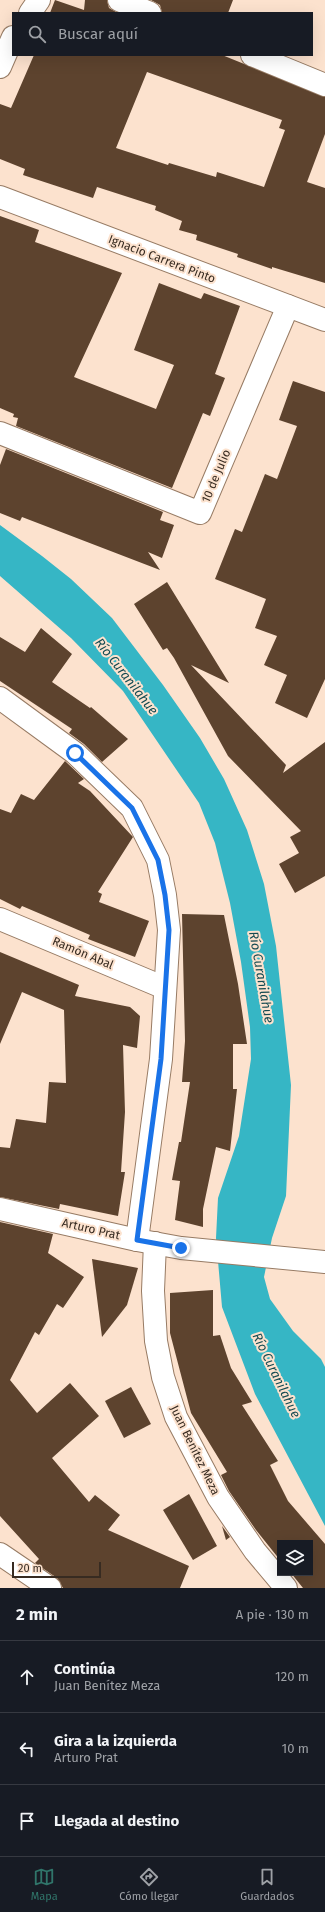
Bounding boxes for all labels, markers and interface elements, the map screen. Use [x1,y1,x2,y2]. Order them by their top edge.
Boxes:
search box [12,12,313,56]
icon: search [26,23,48,45]
text: Buscar aquí [58,25,138,43]
street label: Ignacio Carrera Pinto [106,232,218,286]
street label: 10 de Julio [199,447,233,505]
water label: Río Curanilahue [92,635,161,718]
route start [66,744,84,762]
water label: Río Curanilahue [246,930,277,1024]
street label: Ramón Abal [50,934,116,972]
street label: Arturo Prat [61,1216,122,1243]
route end [172,1239,190,1257]
water label: Río Curanilahue [249,1330,304,1420]
street label: Juan Benítez Meza [167,1403,223,1497]
map controls [277,1540,313,1576]
button: layers [277,1540,313,1576]
scale bar [12,1560,101,1579]
text: 20 m [18,1562,42,1575]
text: 2 min [16,1604,58,1625]
text: A pie · 130 m [236,1607,309,1622]
text: Continúa [54,1660,115,1678]
icon: ahead [16,1666,38,1688]
text: 120 m [275,1669,309,1684]
text: Juan Benítez Meza [54,1678,160,1693]
text: Gira a la izquierda [54,1732,177,1750]
icon: left [16,1738,38,1760]
text: 10 m [282,1741,309,1756]
text: Arturo Prat [54,1750,118,1765]
icon: arrive [16,1810,38,1832]
text: Llegada al destino [54,1812,179,1830]
tab: Mapa [31,1866,58,1903]
tab: Cómo llegar [119,1866,179,1903]
tab: Guardados [240,1866,294,1903]

